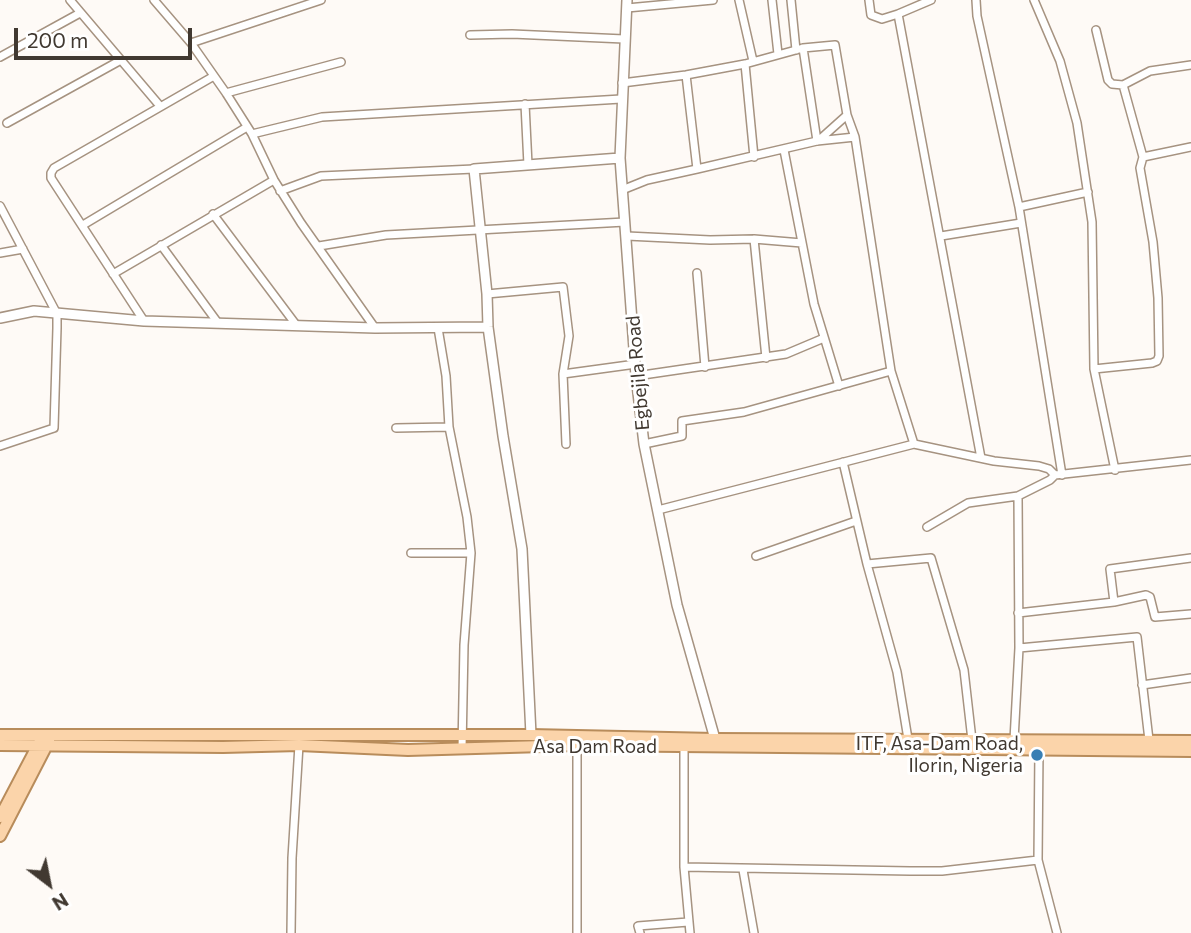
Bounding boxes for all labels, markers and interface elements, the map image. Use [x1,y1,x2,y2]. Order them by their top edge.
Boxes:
scale bar [18,14,196,58]
text: 200 m [27,27,88,52]
street label: Egbejila Road [622,315,654,431]
place label: ITF, Asa-Dam Road, Ilorin, Nigeria [856,733,1023,777]
street label: Asa Dam Road [533,736,657,758]
marker: ITF, Asa-Dam Road, Ilorin, Nigeria [1029,747,1045,763]
north arrow [14,849,84,919]
text: N [48,889,73,916]

